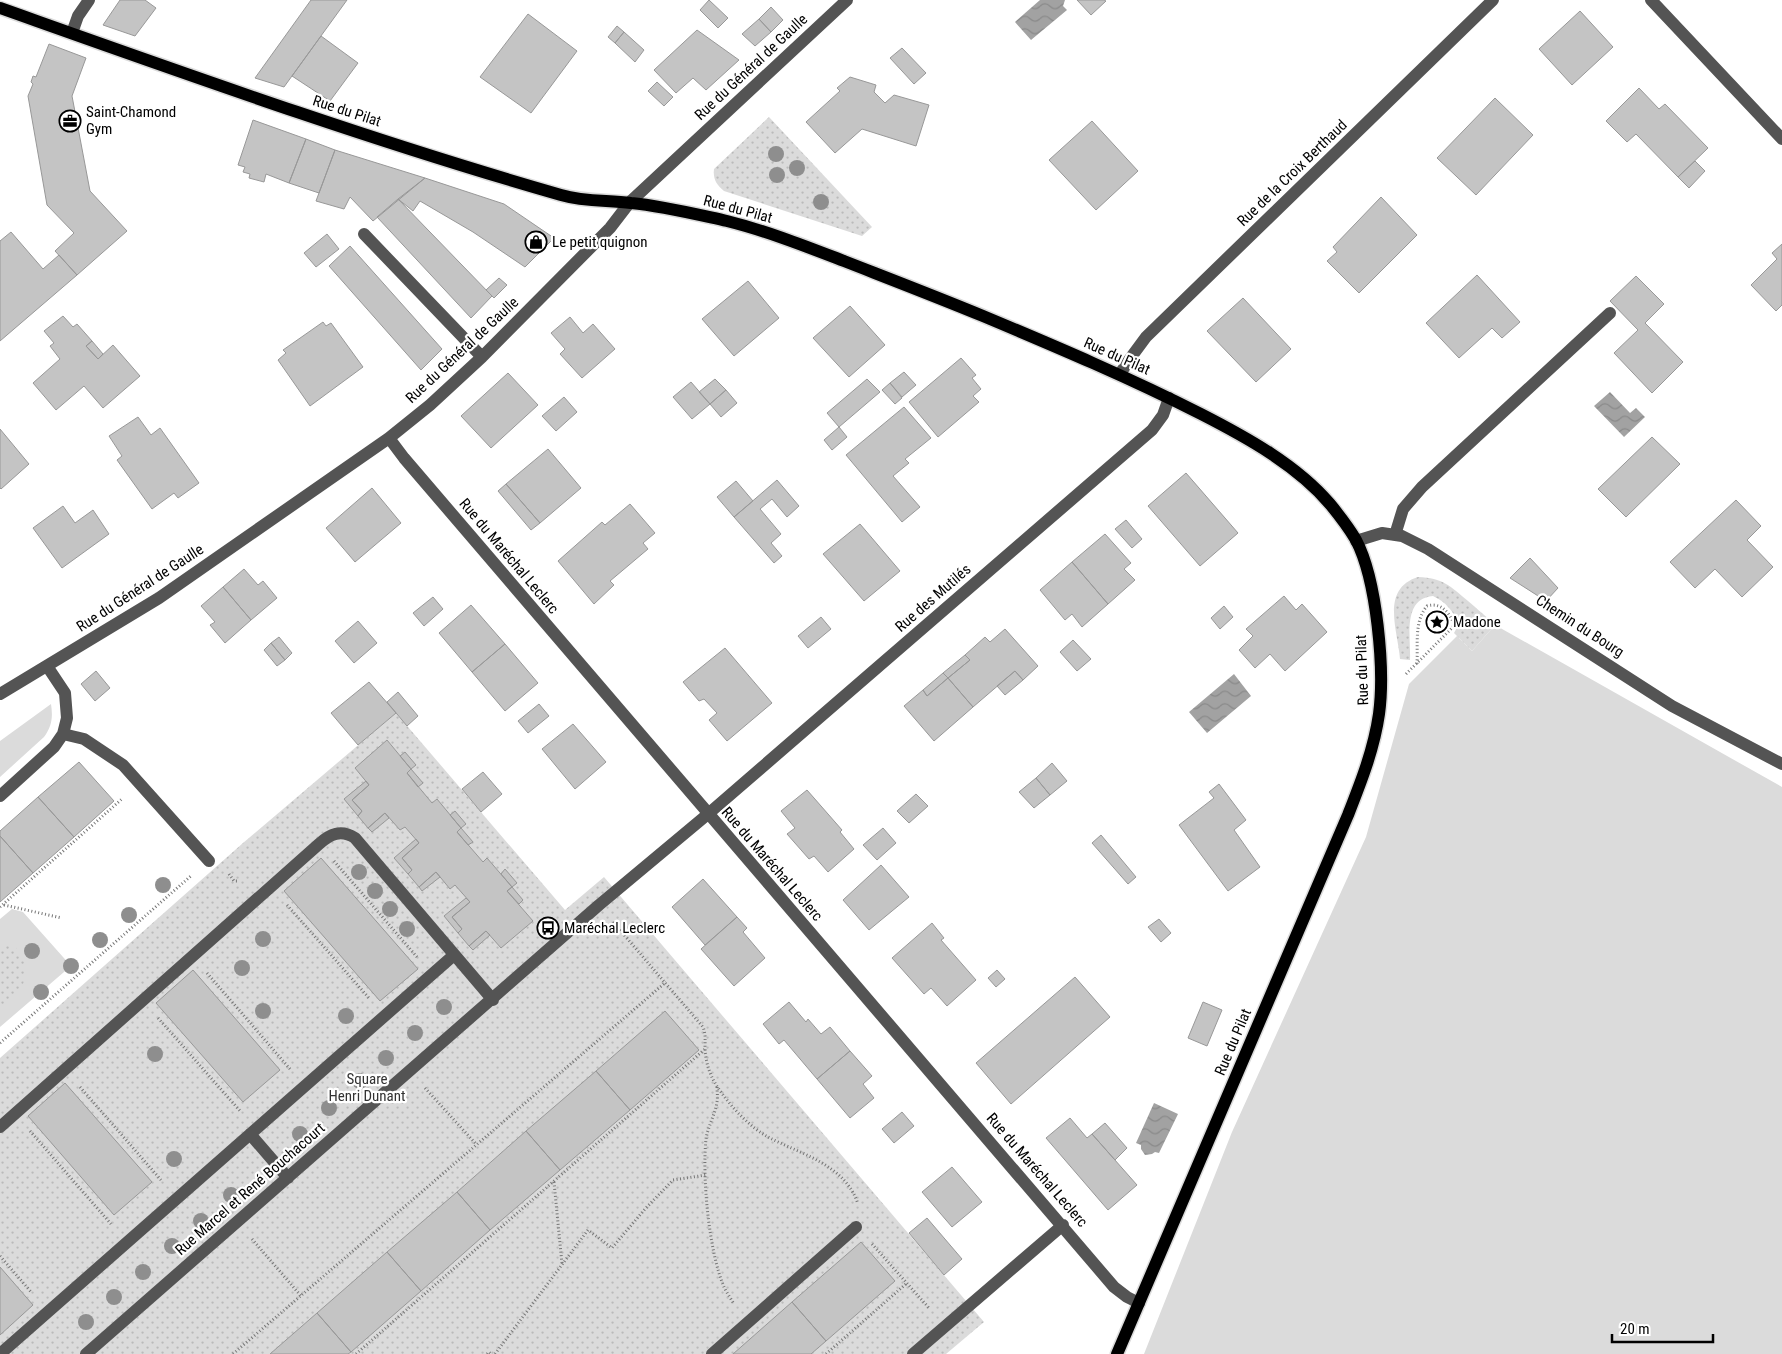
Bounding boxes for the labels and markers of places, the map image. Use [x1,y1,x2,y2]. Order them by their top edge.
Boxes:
place label: Saint-Chamond Gym [86,103,176,138]
office icon: Saint-Chamond Gym [58,109,82,133]
shop icon: Le petit quignon [524,230,548,254]
place label: Le petit quignon [552,233,647,251]
place icon: Madone [1425,610,1449,634]
place label: Madone [1453,613,1501,631]
bus stop icon: Maréchal Leclerc [536,916,560,940]
place label: Maréchal Leclerc [564,919,665,937]

